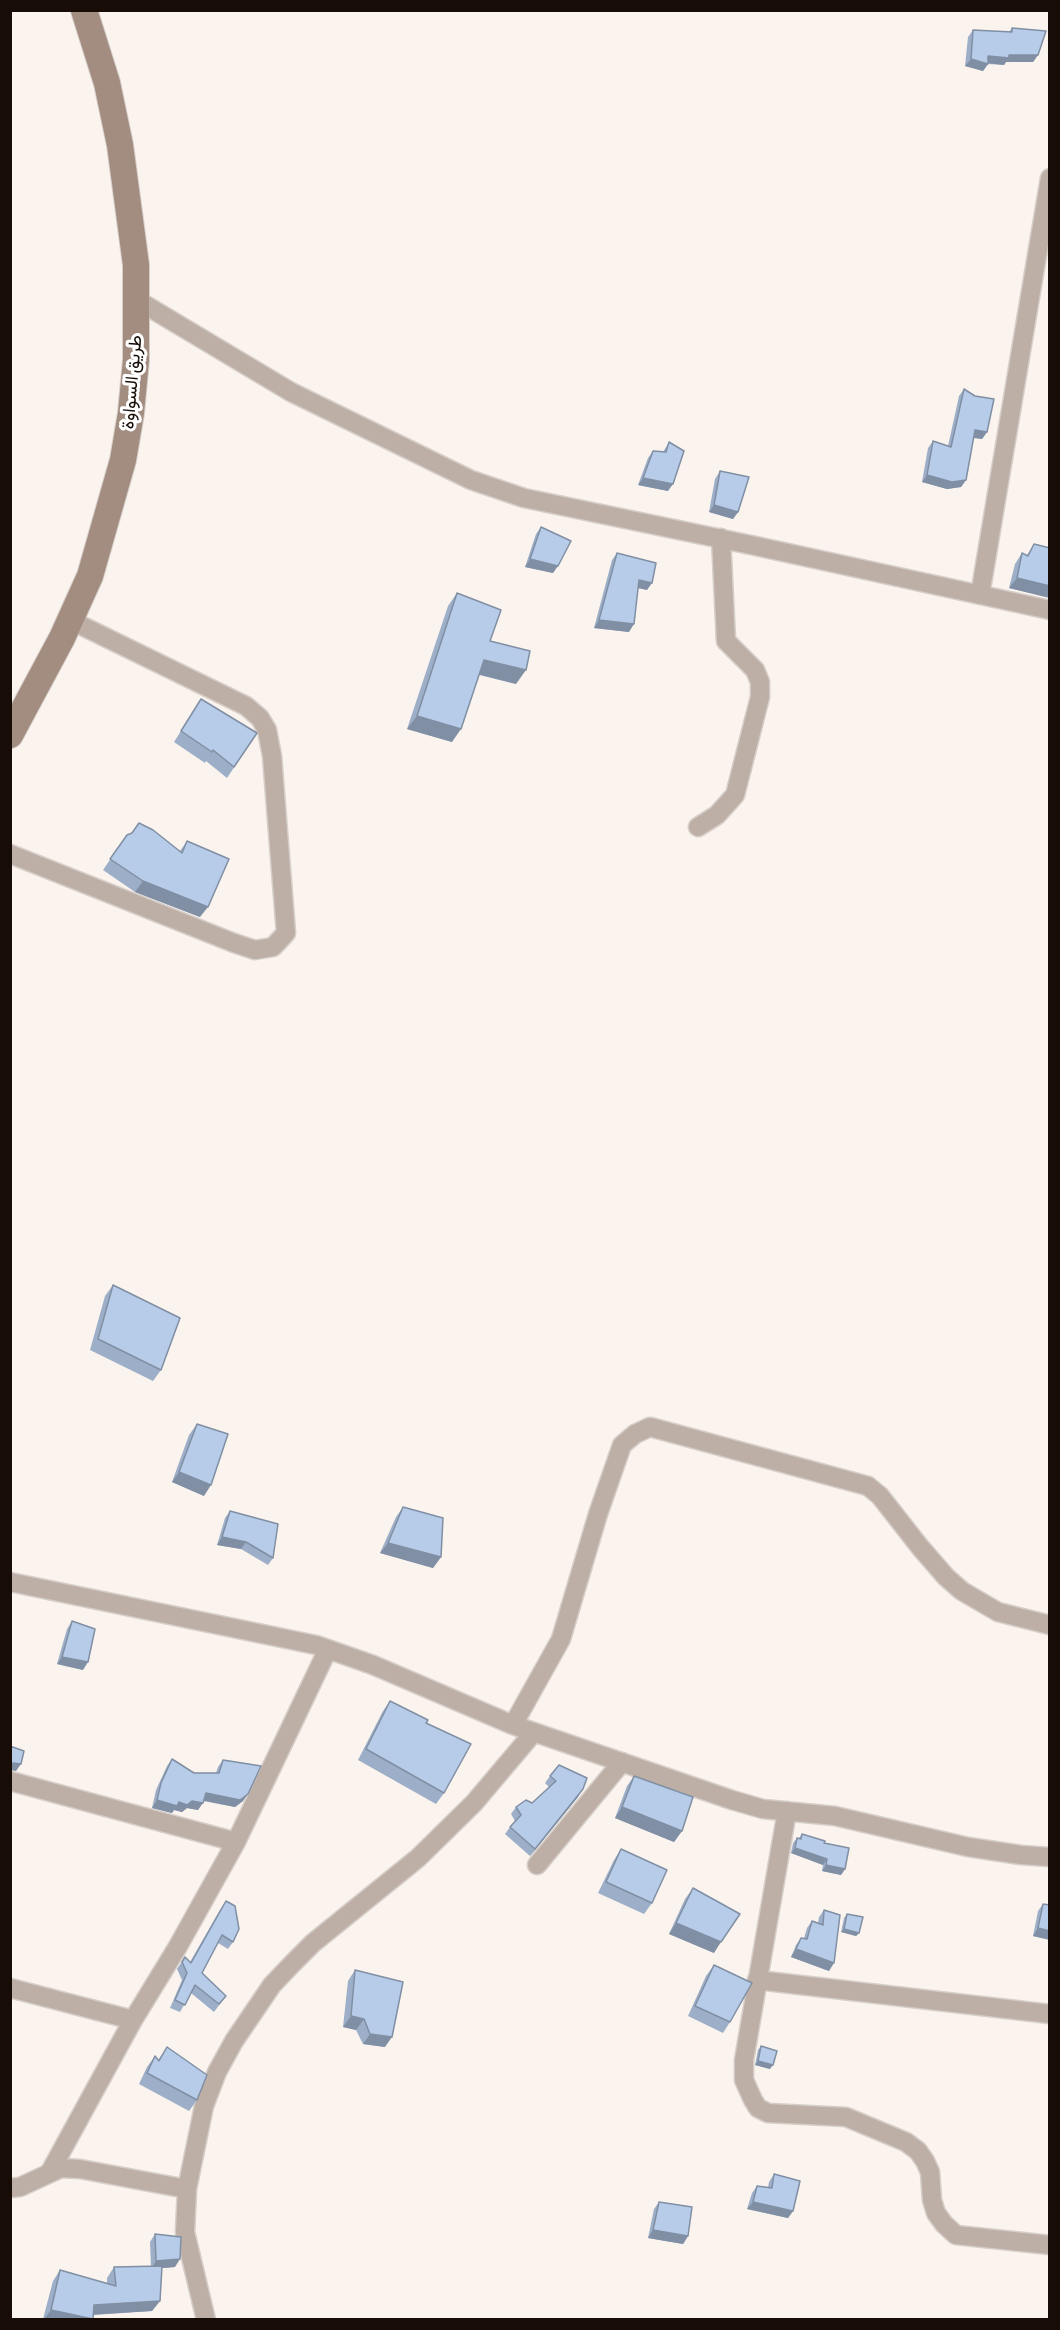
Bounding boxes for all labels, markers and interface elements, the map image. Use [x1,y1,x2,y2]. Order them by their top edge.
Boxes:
street label: طريق السواوة [117,334,147,430]

